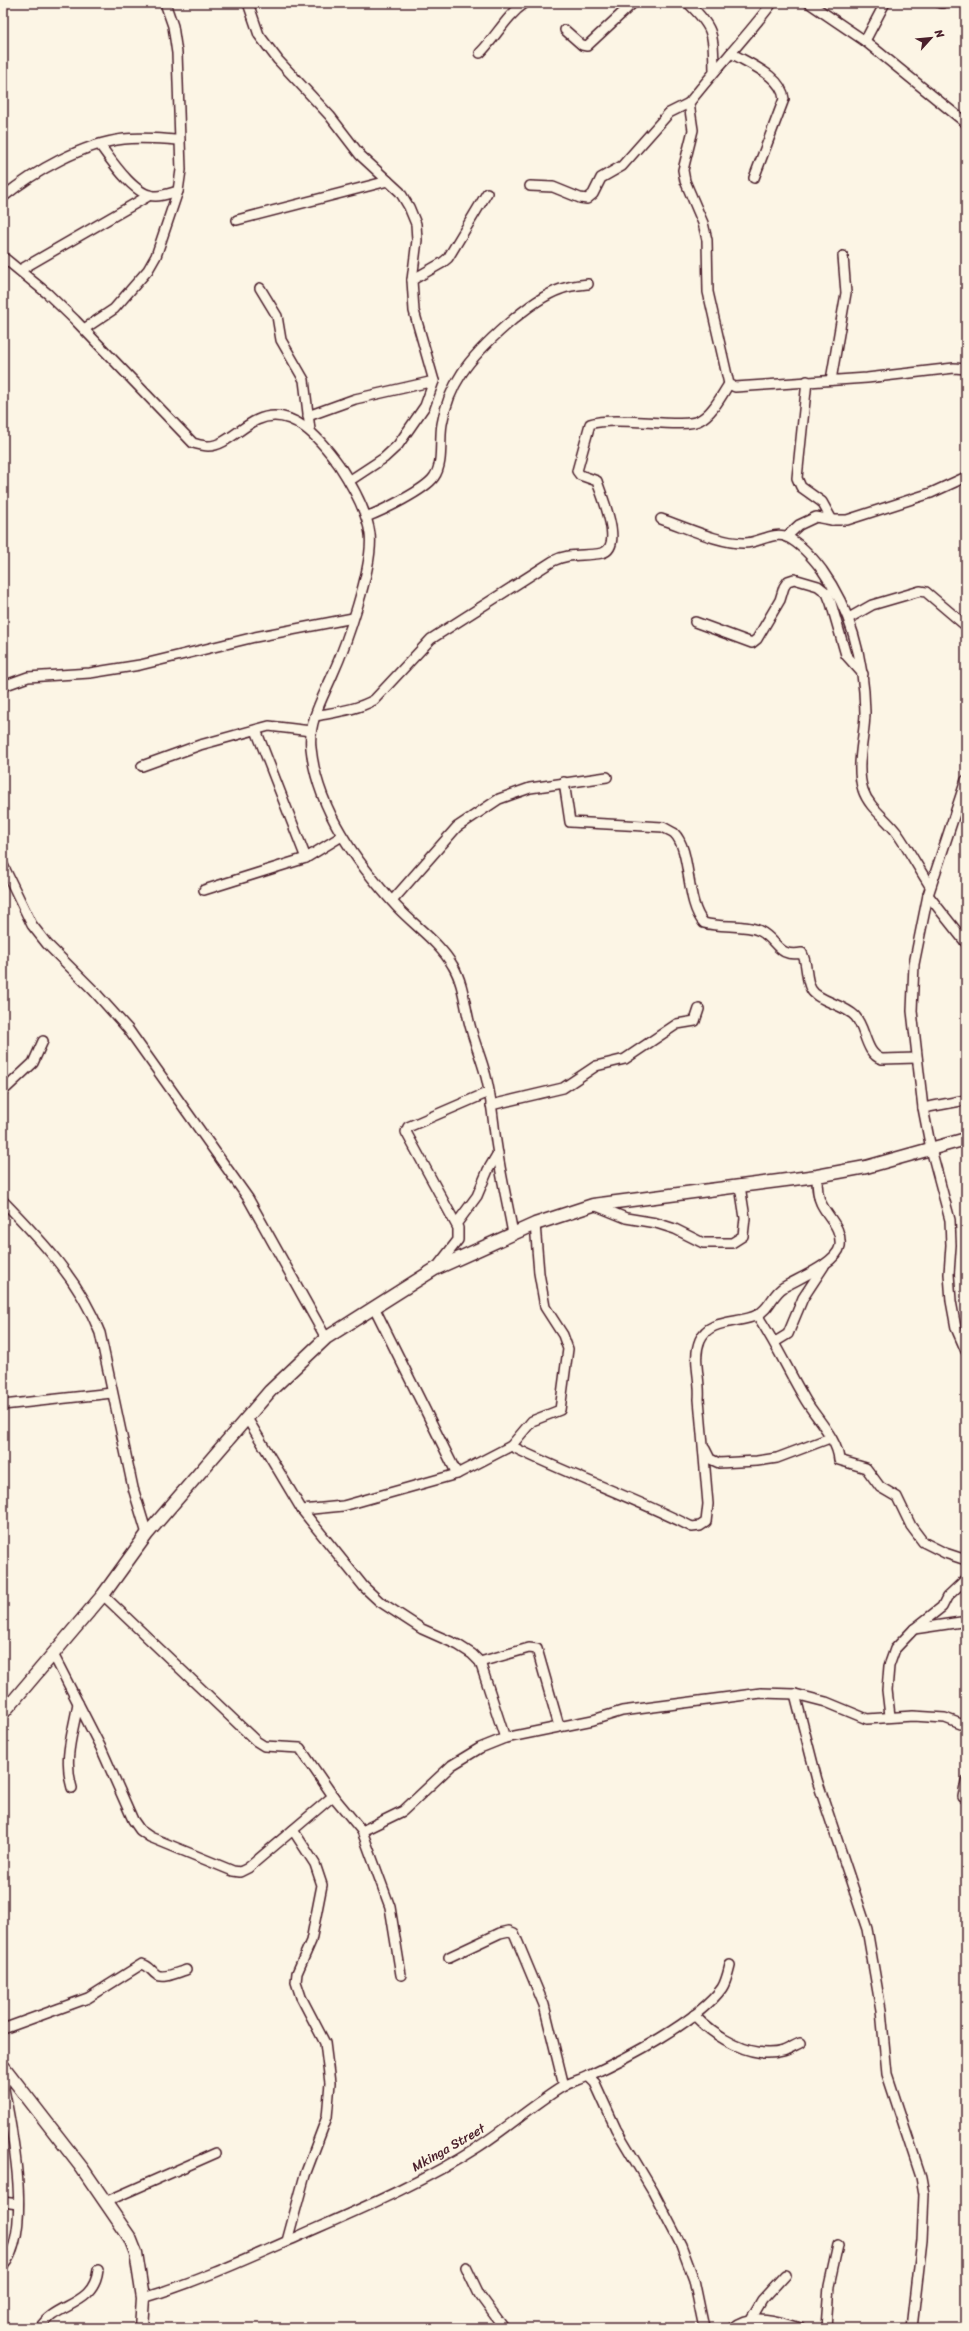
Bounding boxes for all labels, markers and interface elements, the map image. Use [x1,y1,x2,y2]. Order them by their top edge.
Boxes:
north arrow [911,18,951,58]
text: N [929,25,950,42]
street label: Mkinga Street [407,2117,490,2178]

